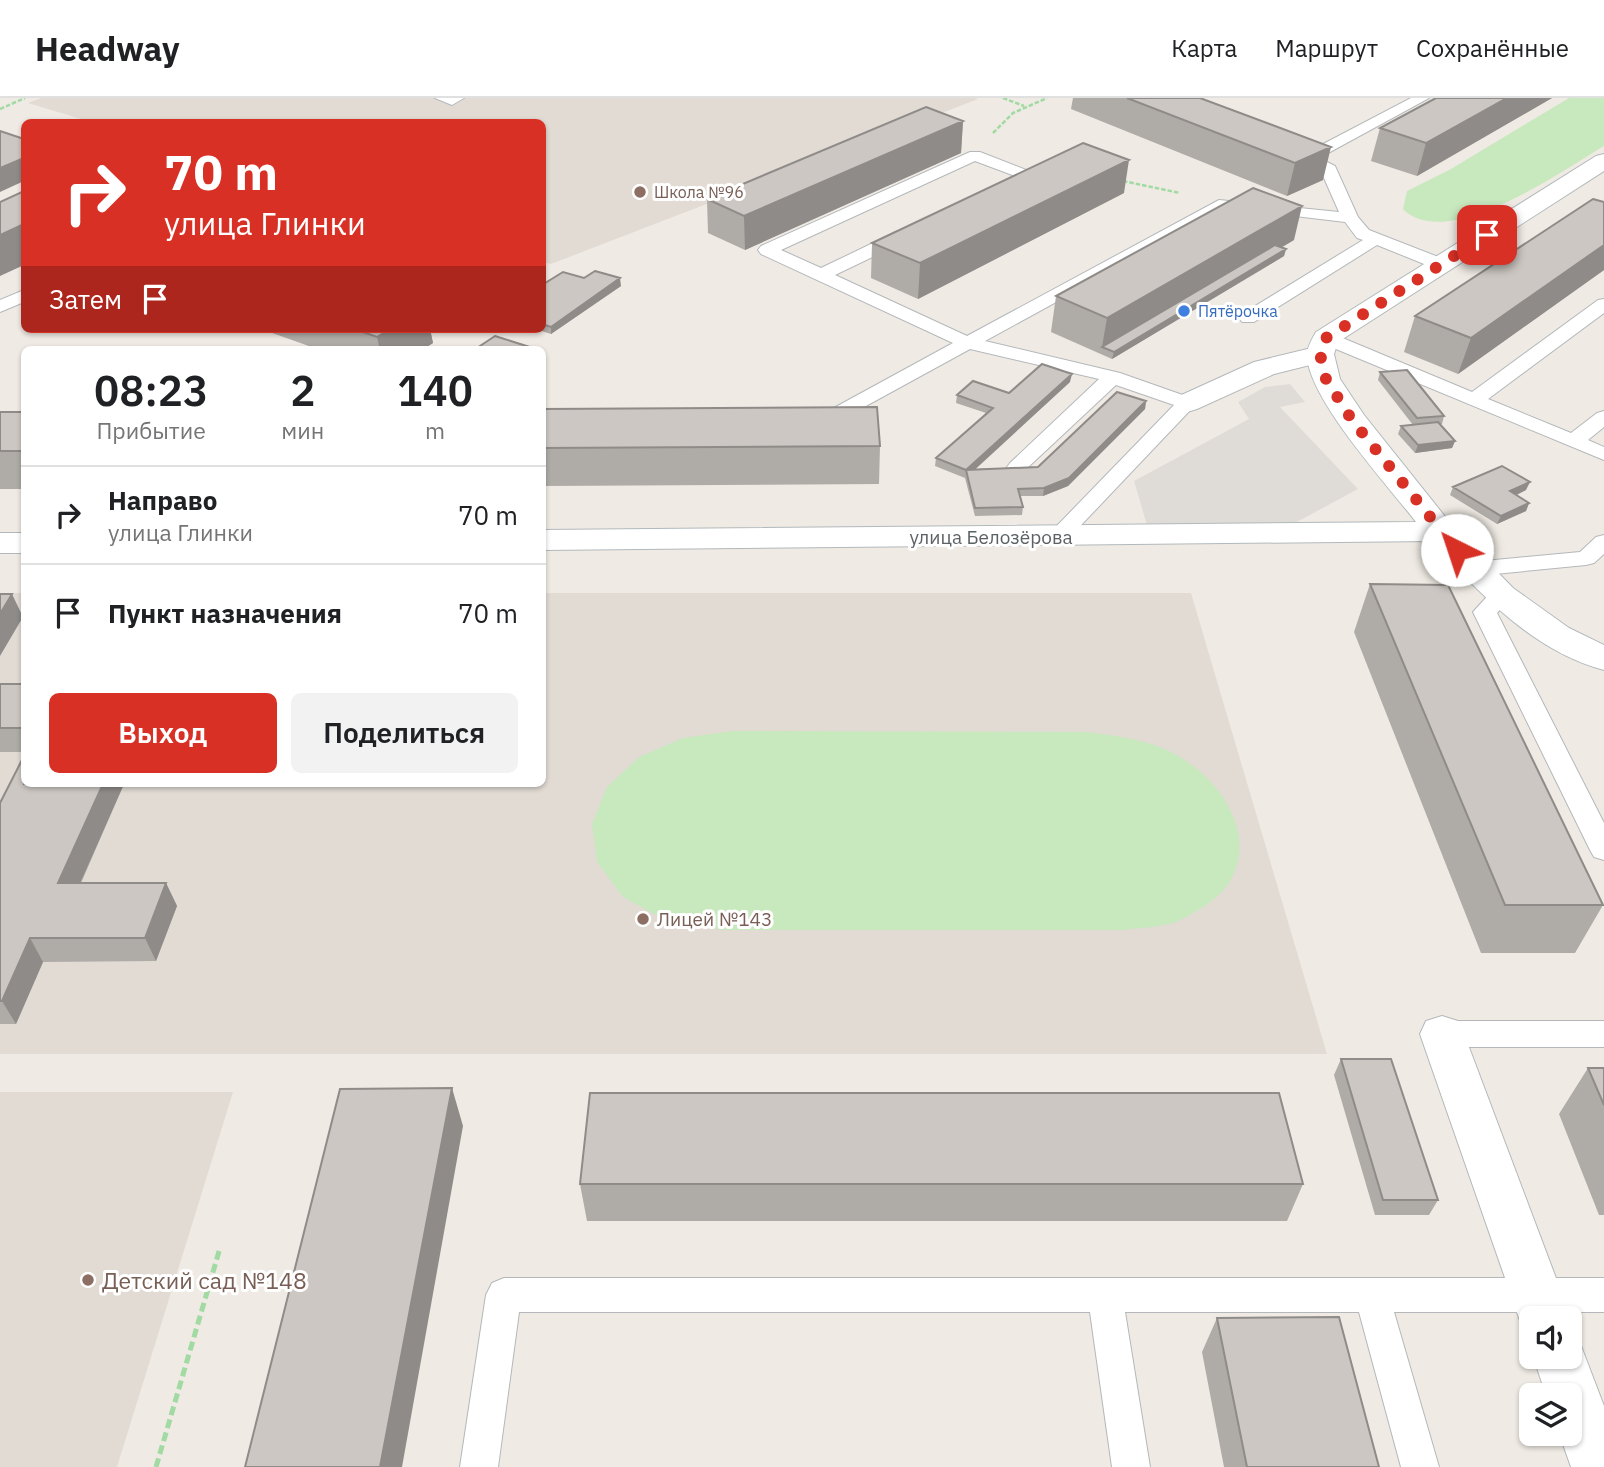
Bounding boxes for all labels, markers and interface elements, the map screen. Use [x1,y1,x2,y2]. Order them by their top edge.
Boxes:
text: Headway [35,27,180,70]
text: Карта [1171,32,1237,64]
text: Маршрут [1275,32,1378,64]
text: Сохранённые [1416,32,1569,64]
text: 70 m [164,140,278,203]
icon: right [49,147,140,238]
place label: Школа №96 [654,182,744,202]
marker: Школа №96 [632,184,648,200]
text: улица Глинки [164,202,366,244]
pin [1457,205,1517,265]
icon: arrive [1468,216,1506,254]
icon: arrive [136,280,174,318]
text: Затем [49,282,122,316]
place label: Пятёрочка [1198,301,1278,321]
marker: Пятёрочка [1176,303,1192,319]
text: 08:23 [94,363,208,418]
text: 2 [290,363,315,418]
text: 140 [397,363,473,418]
text: Прибытие [96,415,206,445]
text: мин [281,415,324,445]
text: m [425,415,445,445]
text: Направо [108,483,217,517]
icon: right [49,496,87,534]
text: 70 m [458,498,518,532]
position arrow [1420,513,1494,587]
text: улица Глинки [108,517,253,547]
street label: улица Белозёрова [909,525,1073,549]
icon: arrive [49,594,87,632]
text: Пункт назначения [108,596,342,630]
text: 70 m [458,596,518,630]
button: Выход [49,693,277,773]
button: Поделиться [291,693,518,773]
place label: Лицей №143 [657,907,772,931]
marker: Лицей №143 [635,911,651,927]
place label: Детский сад №148 [102,1265,307,1295]
marker: Детский сад №148 [80,1272,96,1288]
map controls [1519,1306,1582,1446]
button: sound [1519,1306,1582,1369]
button: layers [1519,1383,1582,1446]

